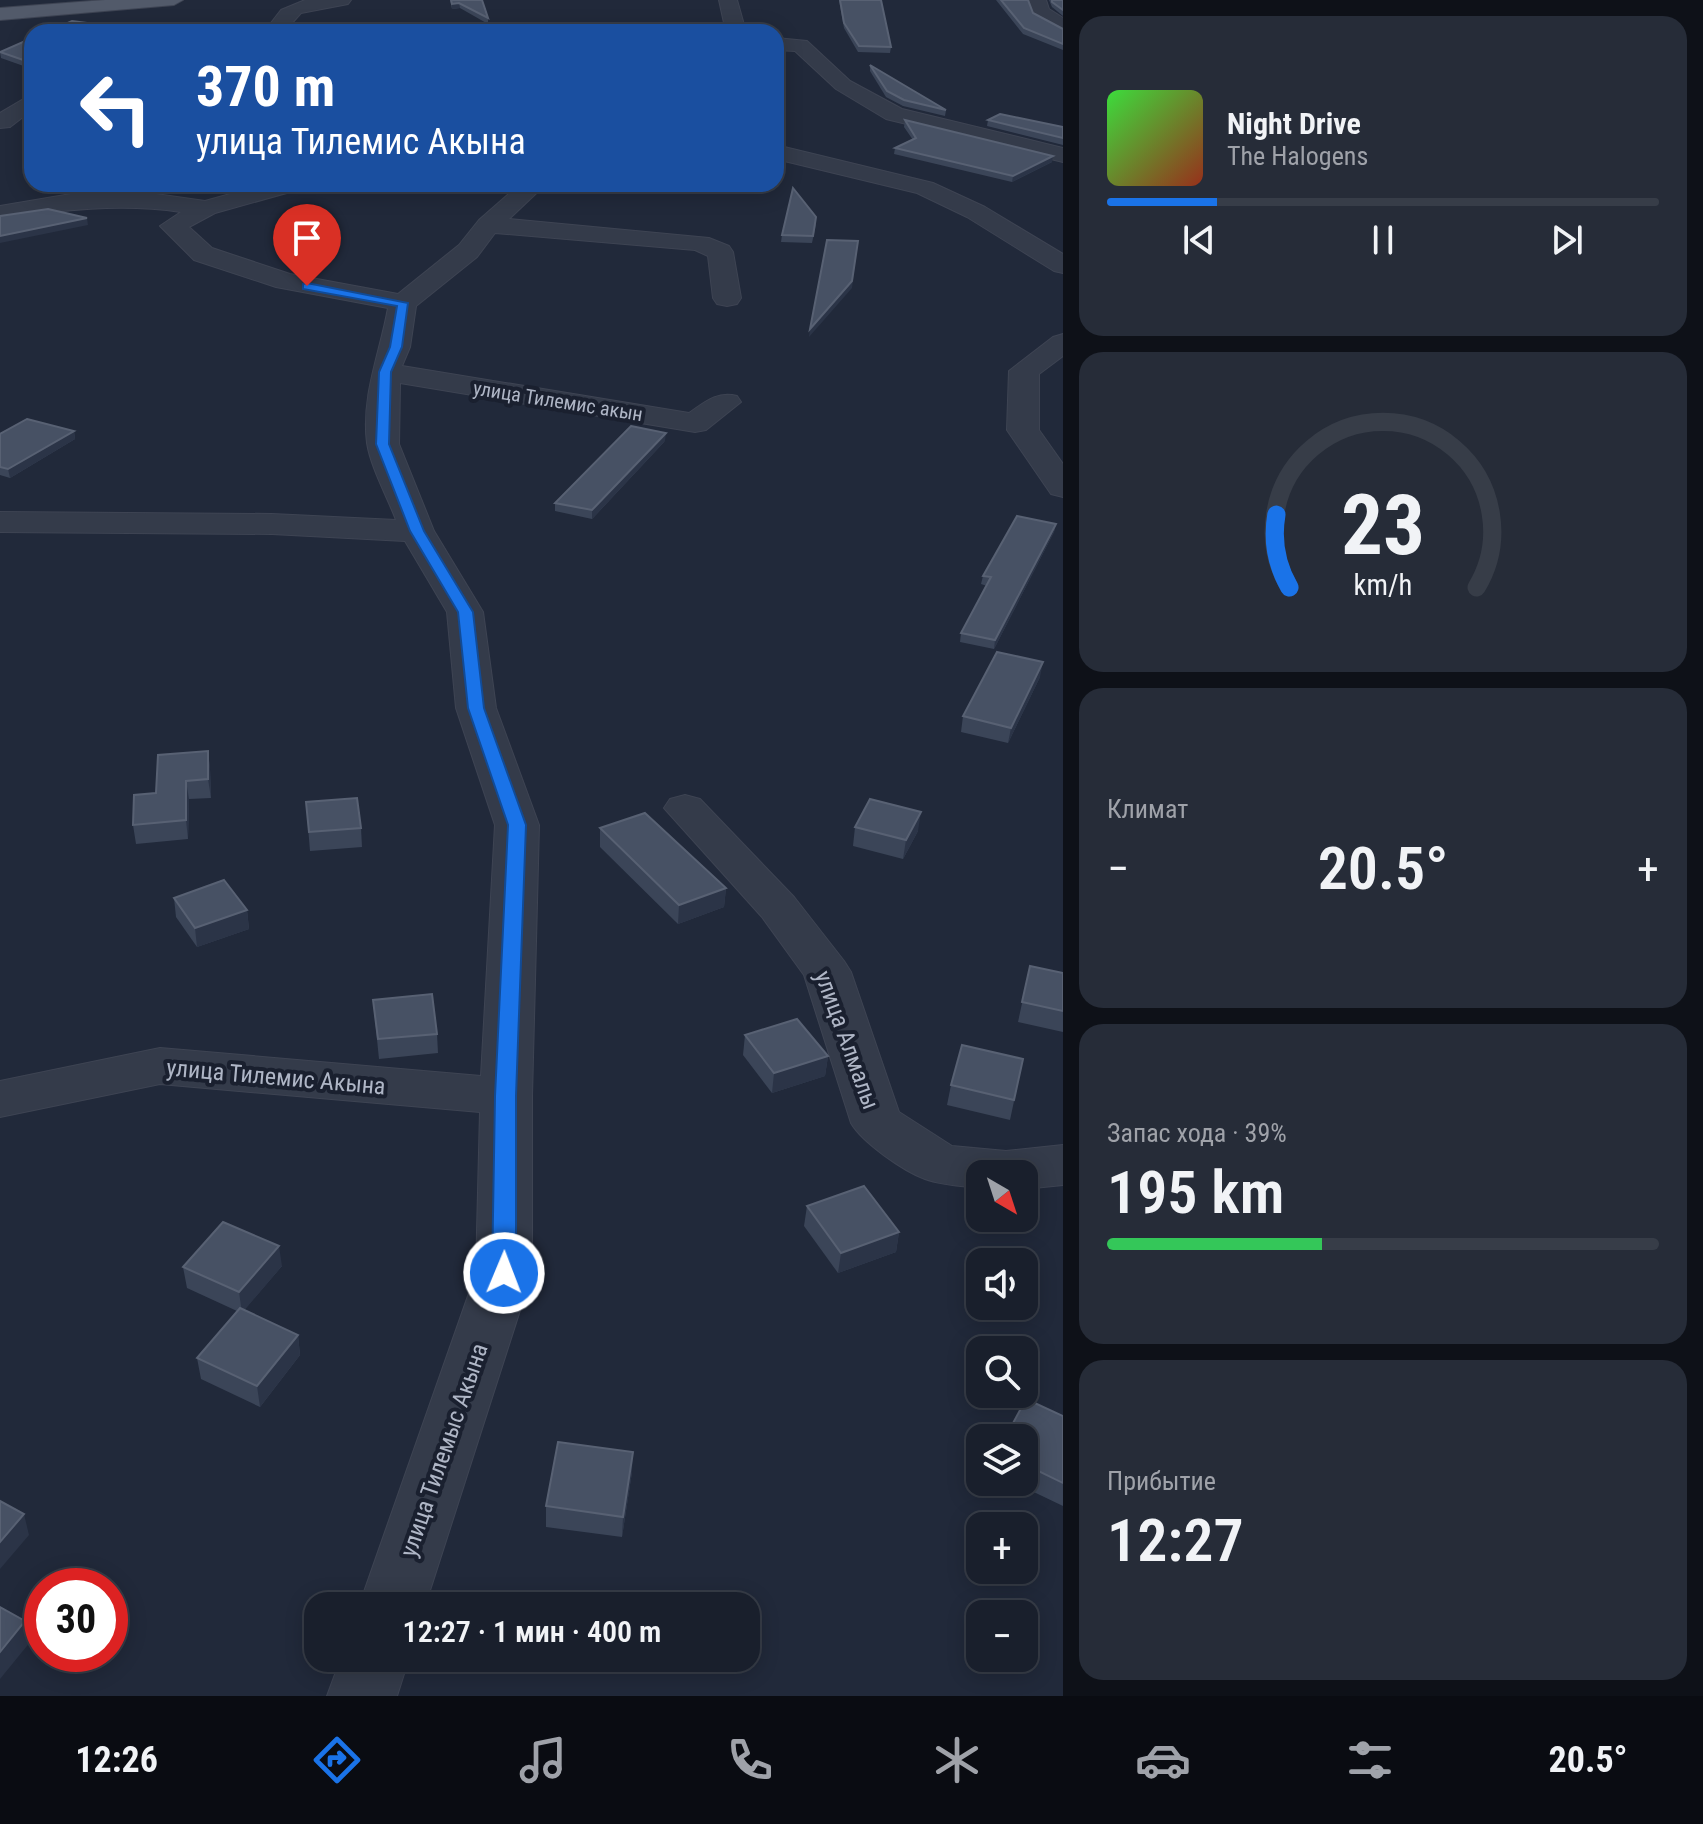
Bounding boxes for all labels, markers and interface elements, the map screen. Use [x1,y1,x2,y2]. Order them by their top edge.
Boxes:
text: 370 m [196,54,335,120]
icon: left [64,56,168,160]
text: Night Drive [1227,106,1361,141]
text: улица Тилемис Акына [196,121,526,163]
text: The Halogens [1227,141,1368,171]
pin [273,204,341,286]
icon: arrive [285,216,329,260]
icon: previous [1177,218,1221,262]
icon: pause [1361,218,1405,262]
icon: next [1545,218,1589,262]
street label: улица Тилемис акын [471,376,645,426]
text: 23 [1341,477,1425,574]
text: km/h [1354,568,1412,602]
text: Климат [1107,794,1188,824]
text: 20.5° [1318,833,1448,904]
text: − [1107,843,1129,895]
text: + [1637,843,1659,895]
street label: улица Алмалы [809,967,885,1113]
street label: улица Тилемис Акына [165,1053,387,1101]
text: Запас хода · 39% [1107,1118,1287,1148]
text: 195 km [1107,1157,1284,1228]
north arrow [966,1160,1038,1232]
map controls [966,1160,1038,1672]
position arrow [462,1231,546,1315]
button: sound [966,1248,1038,1320]
button: search [966,1336,1038,1408]
street label: улица Тилемыс Акына [394,1340,494,1560]
button: layers [966,1424,1038,1496]
text: Прибытие [1107,1466,1216,1496]
text: 12:27 [1107,1505,1244,1576]
button: + [966,1512,1038,1584]
speed limit sign: 30 [24,1568,128,1672]
button: − [966,1600,1038,1672]
text: 12:27 · 1 мин · 400 m [403,1614,661,1649]
icon: directions [309,1732,365,1788]
icon: music [515,1732,571,1788]
icon: phone [722,1732,778,1788]
icon: climate [929,1732,985,1788]
icon: car [1135,1732,1191,1788]
icon: filters [1342,1732,1398,1788]
text: 12:26 [75,1739,158,1781]
text: 20.5° [1549,1739,1628,1781]

